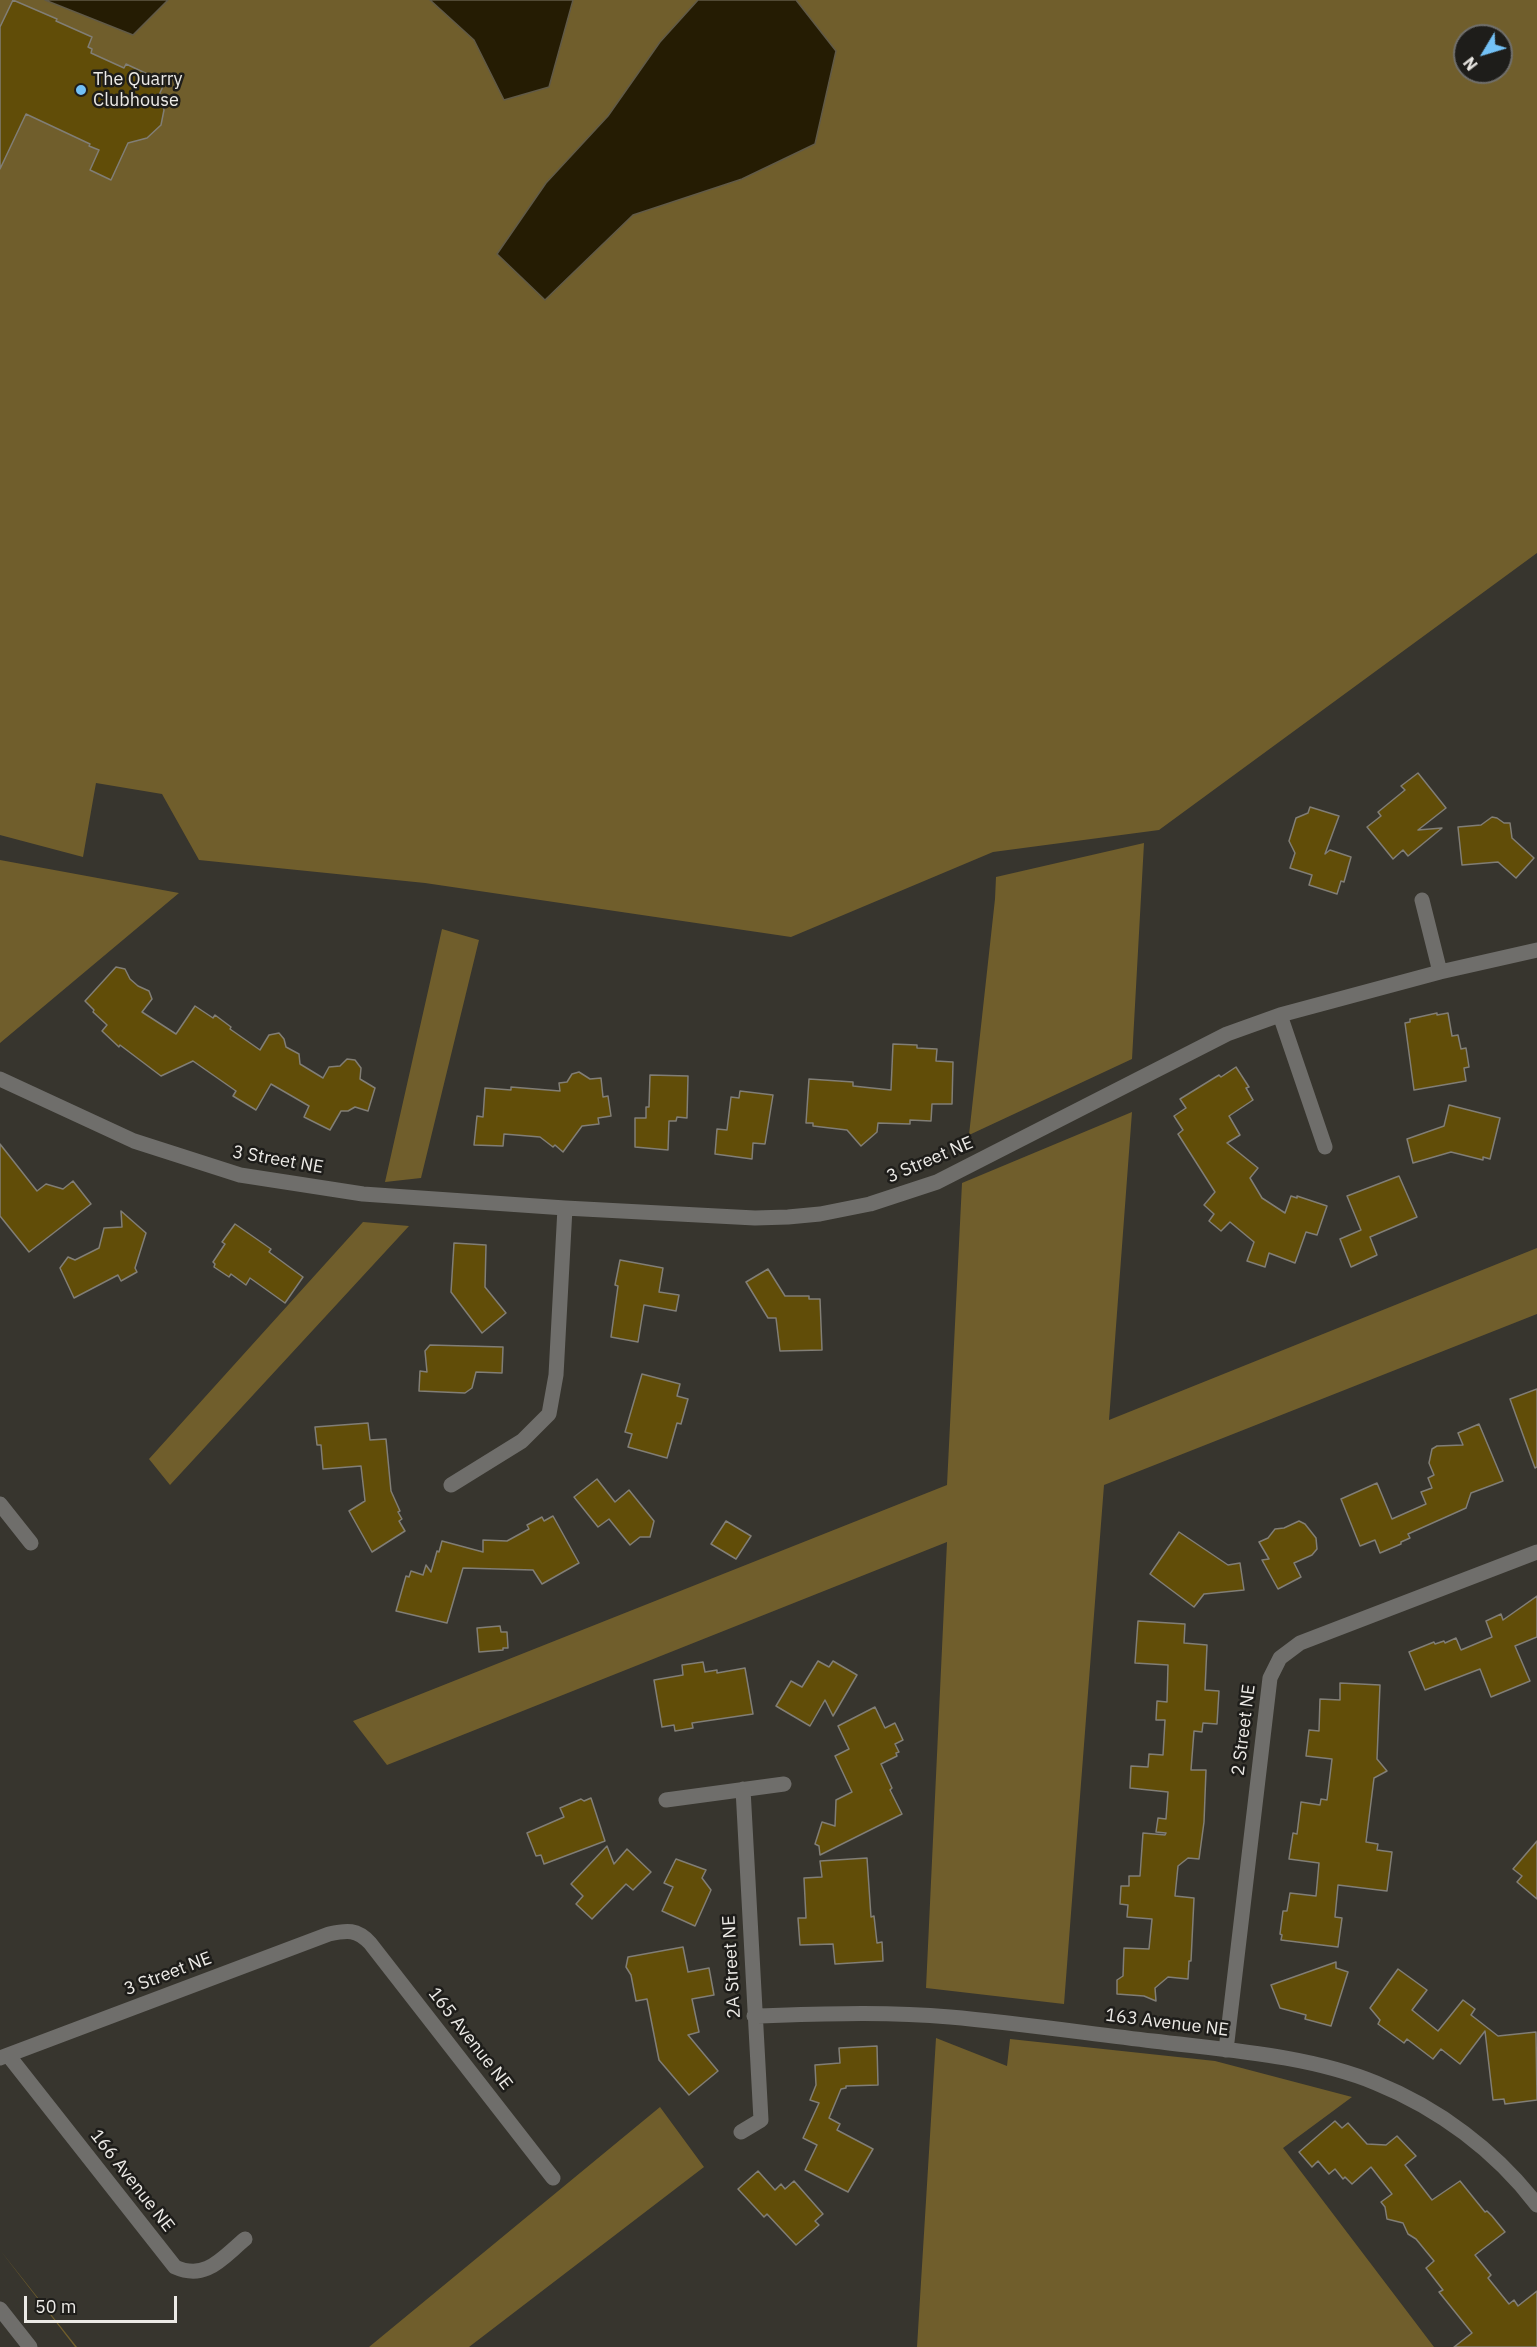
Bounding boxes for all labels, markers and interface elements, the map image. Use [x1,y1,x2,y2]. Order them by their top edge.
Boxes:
north arrow [1453,24,1513,84]
text: N [1459,53,1482,75]
place label: The Quarry Clubhouse [93,69,183,112]
marker: The Quarry Clubhouse [74,83,88,97]
street label: 3 Street NE [883,1132,977,1188]
street label: 3 Street NE [231,1141,325,1179]
street label: 2 Street NE [1228,1683,1260,1777]
street label: 2A Street NE [719,1915,745,2019]
street label: 3 Street NE [121,1947,215,2001]
street label: 165 Avenue NE [423,1983,517,2095]
street label: 163 Avenue NE [1104,2005,1230,2041]
street label: 166 Avenue NE [85,2125,179,2237]
scale bar [27,2284,180,2322]
text: 50 m [35,2295,77,2318]

